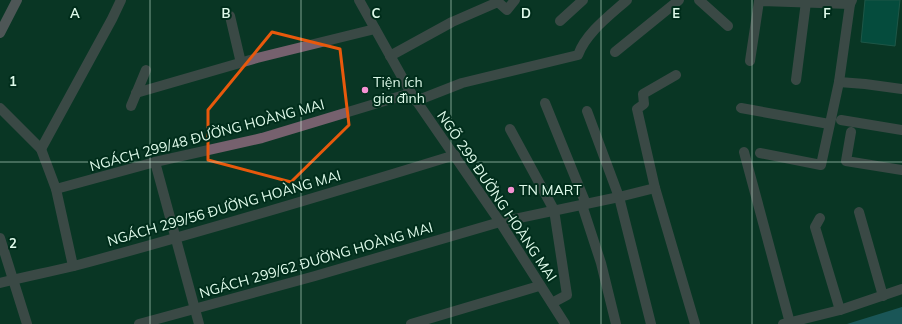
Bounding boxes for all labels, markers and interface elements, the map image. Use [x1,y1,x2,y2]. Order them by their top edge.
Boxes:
text: A [70,5,80,21]
text: B [222,5,231,21]
text: C [372,5,381,21]
text: D [521,5,531,21]
text: E [672,5,680,21]
text: F [823,5,831,21]
text: 1 [9,73,17,89]
place label: Tiện ích gia đình [373,73,425,107]
marker: Tiện ích gia đình [360,85,370,95]
street label: NGÁCH 299/48 ĐƯỜNG HOÀNG MAI [88,95,326,175]
street label: NGÕ 299 ĐƯỜNG HOÀNG MAI [433,107,561,285]
street label: NGÁCH 299/56 ĐƯỜNG HOÀNG MAI [105,166,343,250]
place label: TN MART [519,181,582,199]
marker: TN MART [506,185,516,195]
street label: NGÁCH 299/62 ĐƯỜNG HOÀNG MAI [197,218,435,302]
text: 2 [9,235,17,251]

